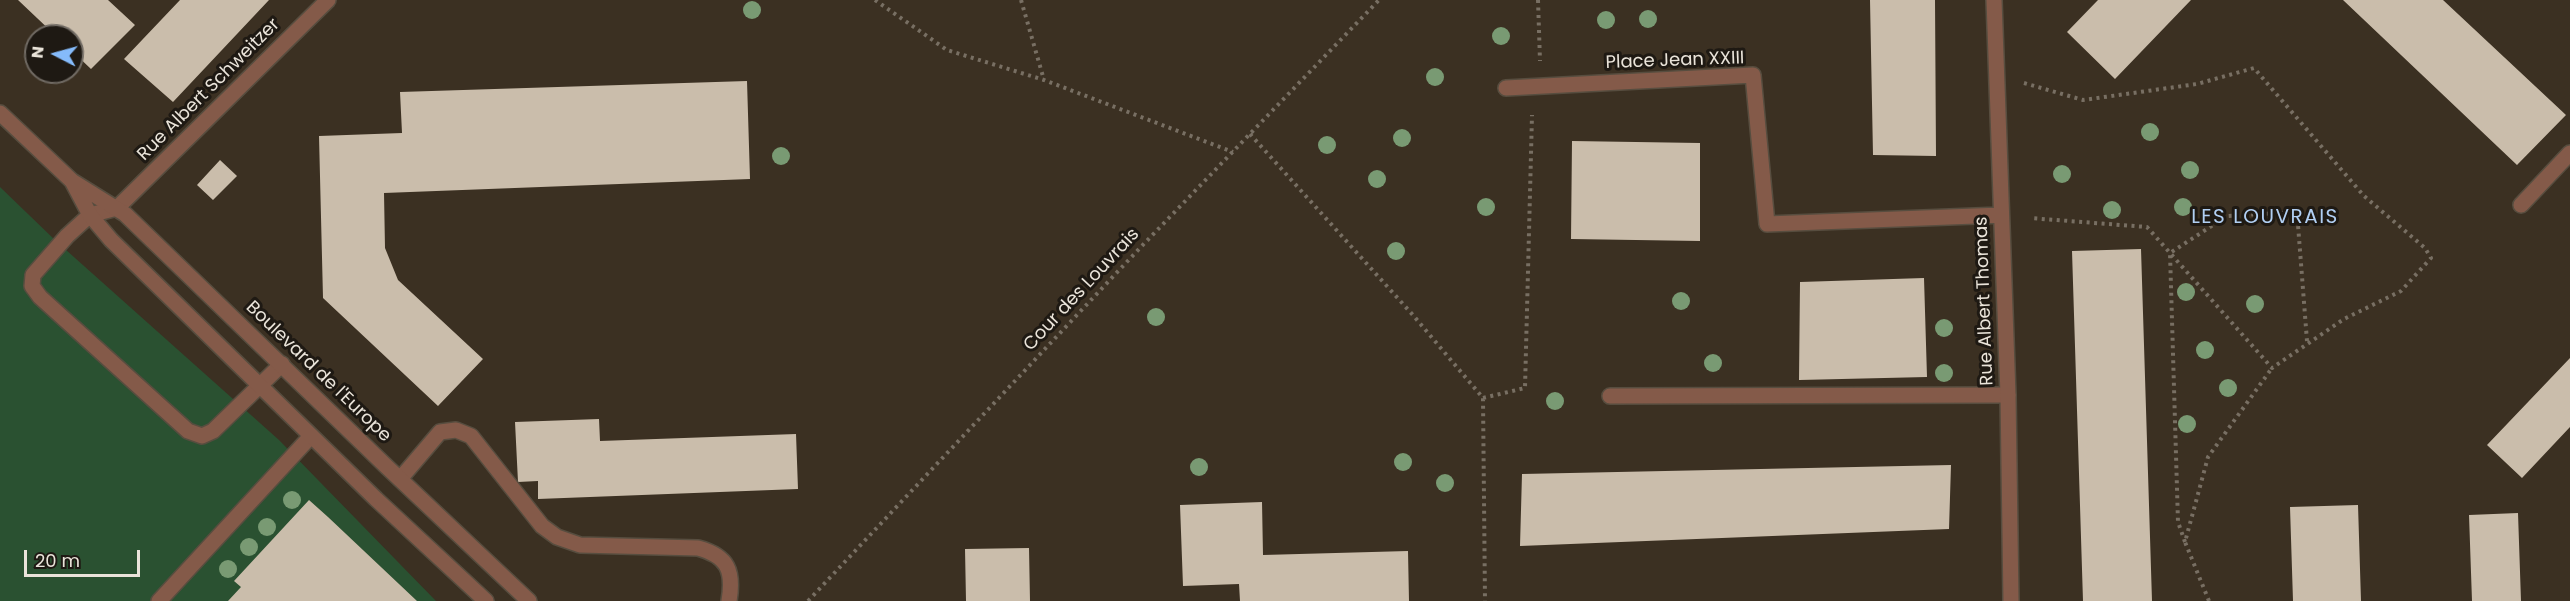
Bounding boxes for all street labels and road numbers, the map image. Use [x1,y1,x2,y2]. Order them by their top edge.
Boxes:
street label: Rue Albert Schweitzer [133,14,285,166]
street label: Place Jean XXIII [1605,48,1745,74]
street label: Rue Albert Thomas [1971,216,1999,386]
street label: Cour des Louvrais [1020,224,1144,356]
street label: Boulevard de l'Europe [241,297,395,447]

